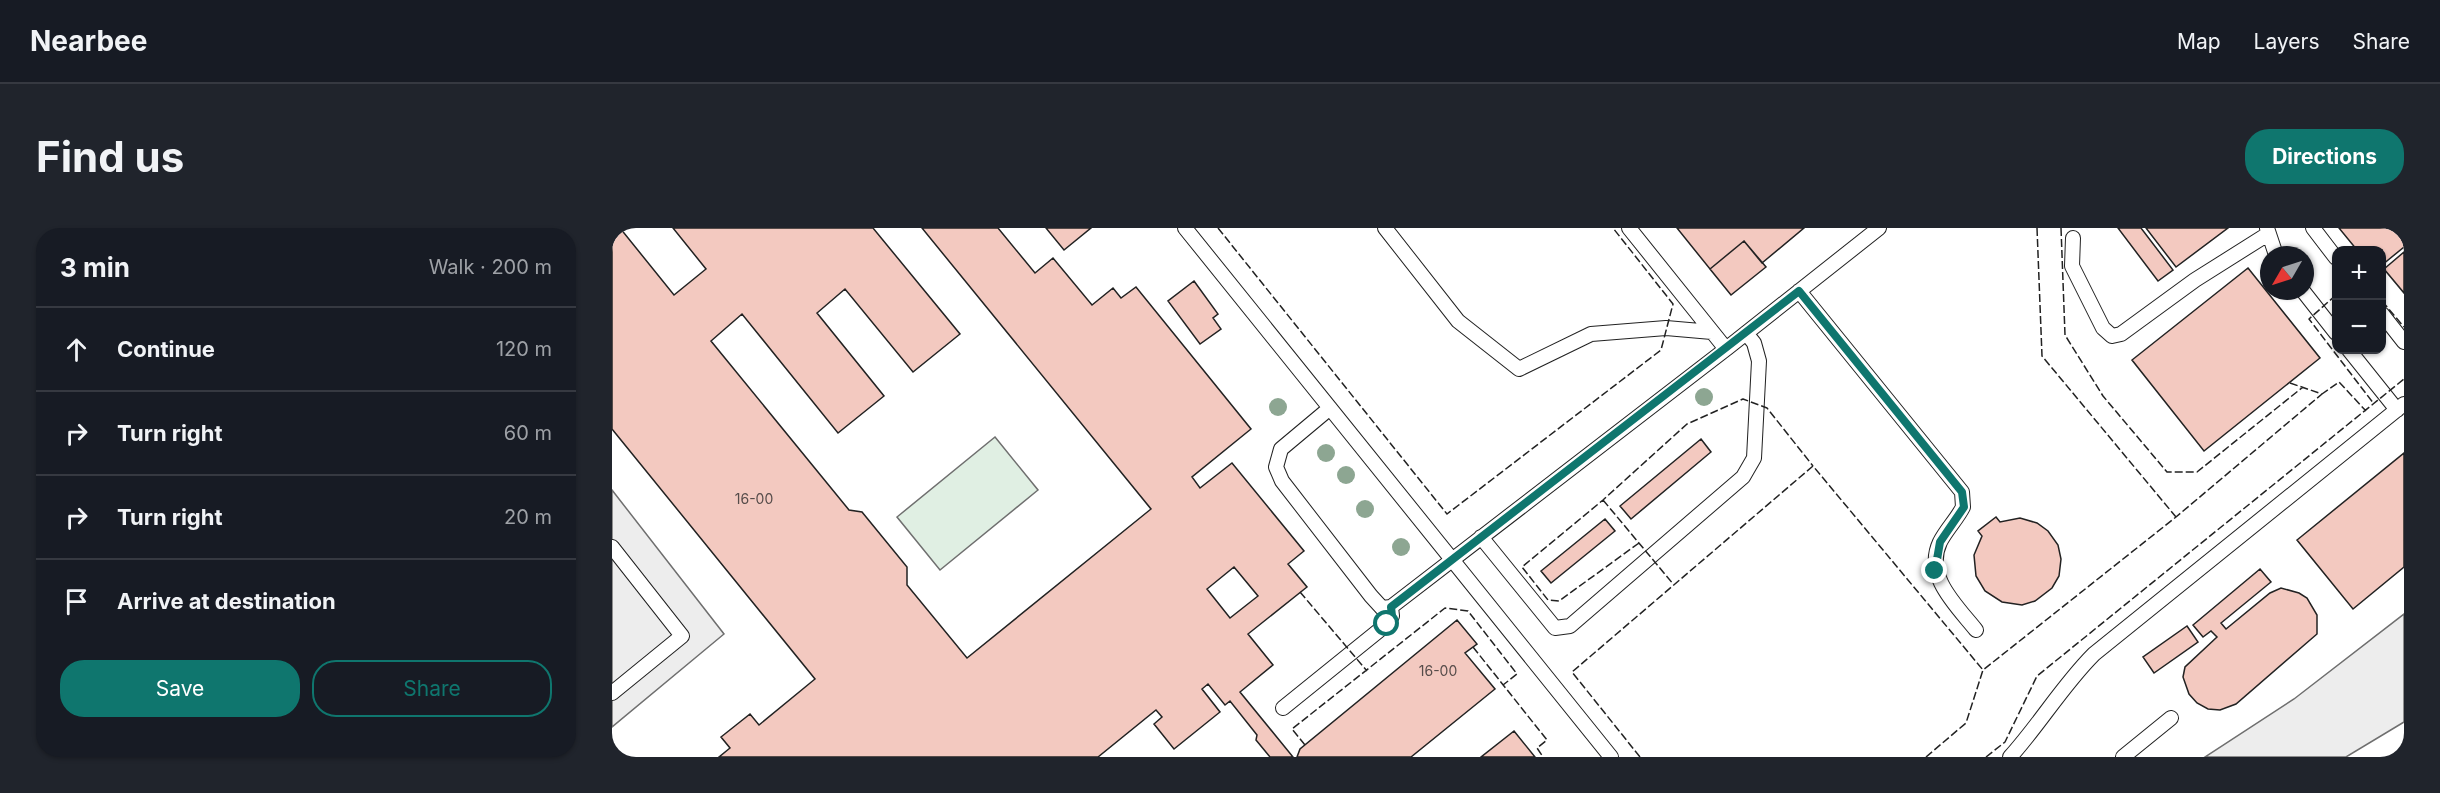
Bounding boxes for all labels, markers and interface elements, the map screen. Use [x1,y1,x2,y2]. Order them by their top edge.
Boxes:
text: Nearbee [30,24,147,58]
text: Map [2177,29,2221,54]
text: Layers [2254,29,2320,54]
text: Share [2353,29,2410,54]
button: Directions [2245,129,2404,184]
text: Find us [36,131,184,182]
north arrow [2260,246,2314,300]
map controls [2332,246,2386,354]
button: + [2332,246,2386,300]
text: 3 min [60,252,130,283]
text: Walk · 200 m [429,255,552,279]
button: − [2332,300,2386,354]
icon: ahead [60,333,93,366]
text: Continue [117,336,215,362]
text: 120 m [496,337,552,361]
icon: right [60,417,93,450]
text: Turn right [117,420,223,446]
text: 60 m [504,421,552,445]
house number: 16-00 [735,490,773,507]
icon: right [60,501,93,534]
text: Turn right [117,504,223,530]
text: 20 m [504,505,552,529]
route end [1921,557,1947,583]
icon: arrive [60,585,93,618]
text: Arrive at destination [117,588,336,614]
route start [1373,610,1399,636]
button: Save [60,660,300,717]
button: Share [312,660,552,717]
house number: 16-00 [1419,662,1457,679]

